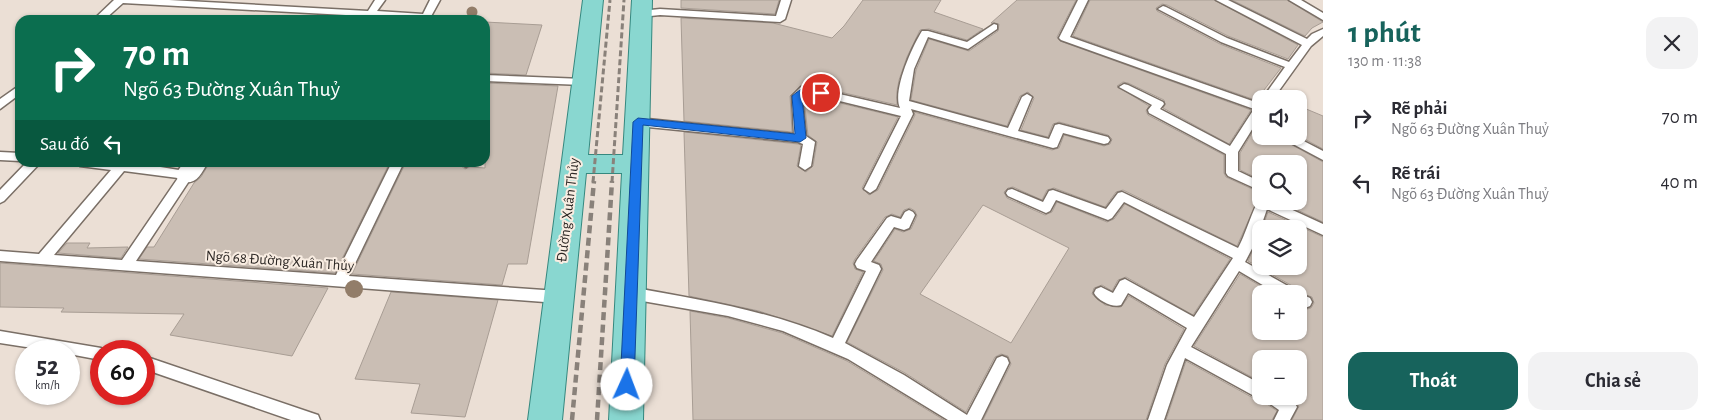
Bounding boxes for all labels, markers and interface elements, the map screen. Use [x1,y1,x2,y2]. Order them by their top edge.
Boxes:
button: close [1646,17,1698,69]
text: 1 phút [1348,18,1421,48]
icon: right [40,35,105,100]
text: 70 m [123,37,190,72]
text: 130 m · 11:38 [1348,53,1422,69]
pin [800,72,842,114]
text: Ngõ 63 Đường Xuân Thuỷ [123,78,340,100]
icon: arrive [807,79,835,107]
map controls [1252,90,1307,405]
button: sound [1252,90,1307,145]
text: Rẽ phải [1391,99,1448,118]
icon: right [1348,104,1376,132]
text: 70 m [1662,108,1698,127]
text: Ngõ 63 Đường Xuân Thuỷ [1391,121,1549,137]
icon: left [99,130,127,158]
text: Sau đó [40,135,89,154]
button: search [1252,155,1307,210]
street label: Đường Xuân Thủy [554,156,582,263]
text: Rẽ trái [1391,164,1440,183]
icon: left [1348,169,1376,197]
text: 40 m [1660,173,1698,192]
text: Ngõ 63 Đường Xuân Thuỷ [1391,186,1549,202]
button: layers [1252,220,1307,275]
street label: Ngõ 68 Đường Xuân Thủy [205,248,355,274]
button: + [1252,285,1307,340]
speed limit sign: 60 [90,340,155,405]
button: − [1252,350,1307,405]
button: Thoát [1348,352,1518,410]
button: Chia sẻ [1528,352,1698,410]
text: 52 [36,354,59,379]
position arrow [600,358,652,410]
text: km/h [35,379,60,391]

